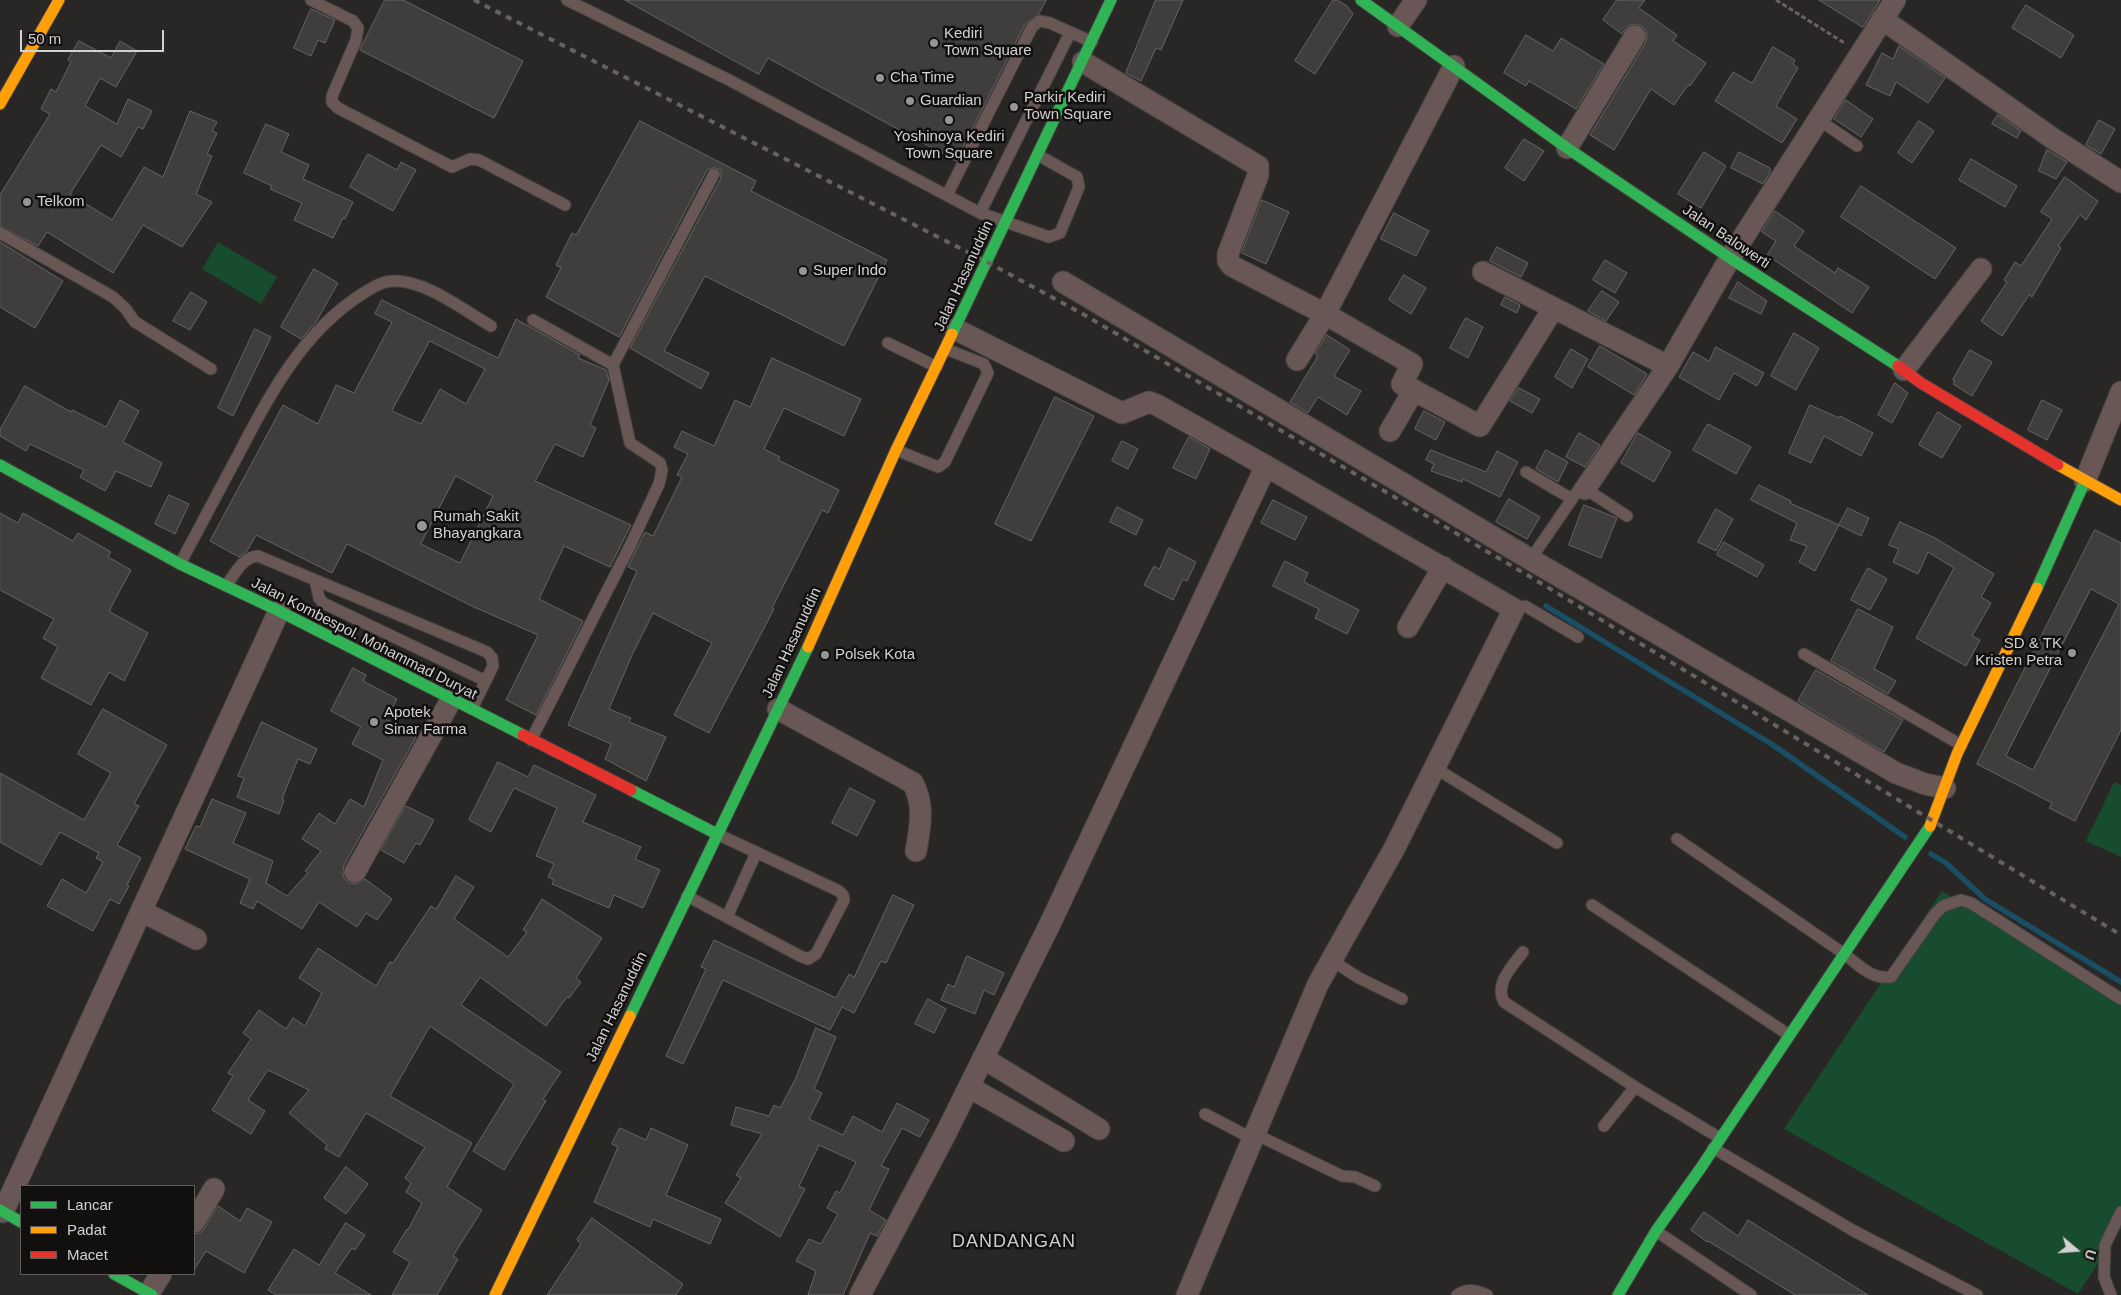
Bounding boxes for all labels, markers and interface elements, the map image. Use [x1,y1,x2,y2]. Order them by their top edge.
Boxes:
scale bar [22,20,166,52]
place label: Kediri Town Square [944,25,1032,60]
text: 50 m [28,30,61,47]
marker: Kediri Town Square [928,37,940,49]
place label: Cha Time [890,69,954,87]
marker: Cha Time [874,72,886,84]
place label: Parkir Kediri Town Square [1024,89,1112,124]
place label: Guardian [920,92,982,110]
marker: Guardian [904,95,916,107]
marker: Parkir Kediri Town Square [1008,101,1020,113]
marker: Yoshinoya Kediri Town Square [943,114,955,126]
place label: Yoshinoya Kediri Town Square [893,128,1005,163]
place label: Telkom [37,193,85,211]
marker: Telkom [21,196,33,208]
street label: Jalan Balowerti [1679,201,1773,273]
street label: Jalan Hasanuddin [930,218,998,334]
place label: Super Indo [813,262,886,280]
marker: Super Indo [797,265,809,277]
place label: Rumah Sakit Bhayangkara [433,508,521,543]
marker: Rumah Sakit Bhayangkara [415,519,429,533]
street label: Jalan Kombespol. Mohammad Duryat [248,574,480,704]
street label: Jalan Hasanuddin [758,585,826,701]
place label: SD & TK Kristen Petra [1975,635,2062,670]
place label: Polsek Kota [835,646,915,664]
marker: SD & TK Kristen Petra [2066,647,2078,659]
marker: Polsek Kota [819,649,831,661]
place label: Apotek Sinar Farma [384,704,467,739]
marker: Apotek Sinar Farma [368,716,380,728]
street label: Jalan Hasanuddin [583,949,651,1065]
legend [20,1185,195,1275]
text: Lancar [67,1196,113,1213]
text: Padat [67,1221,106,1238]
north arrow [2051,1225,2101,1275]
district label: DANDANGAN [951,1231,1077,1253]
text: Macet [67,1246,108,1263]
text: U [2081,1247,2099,1262]

